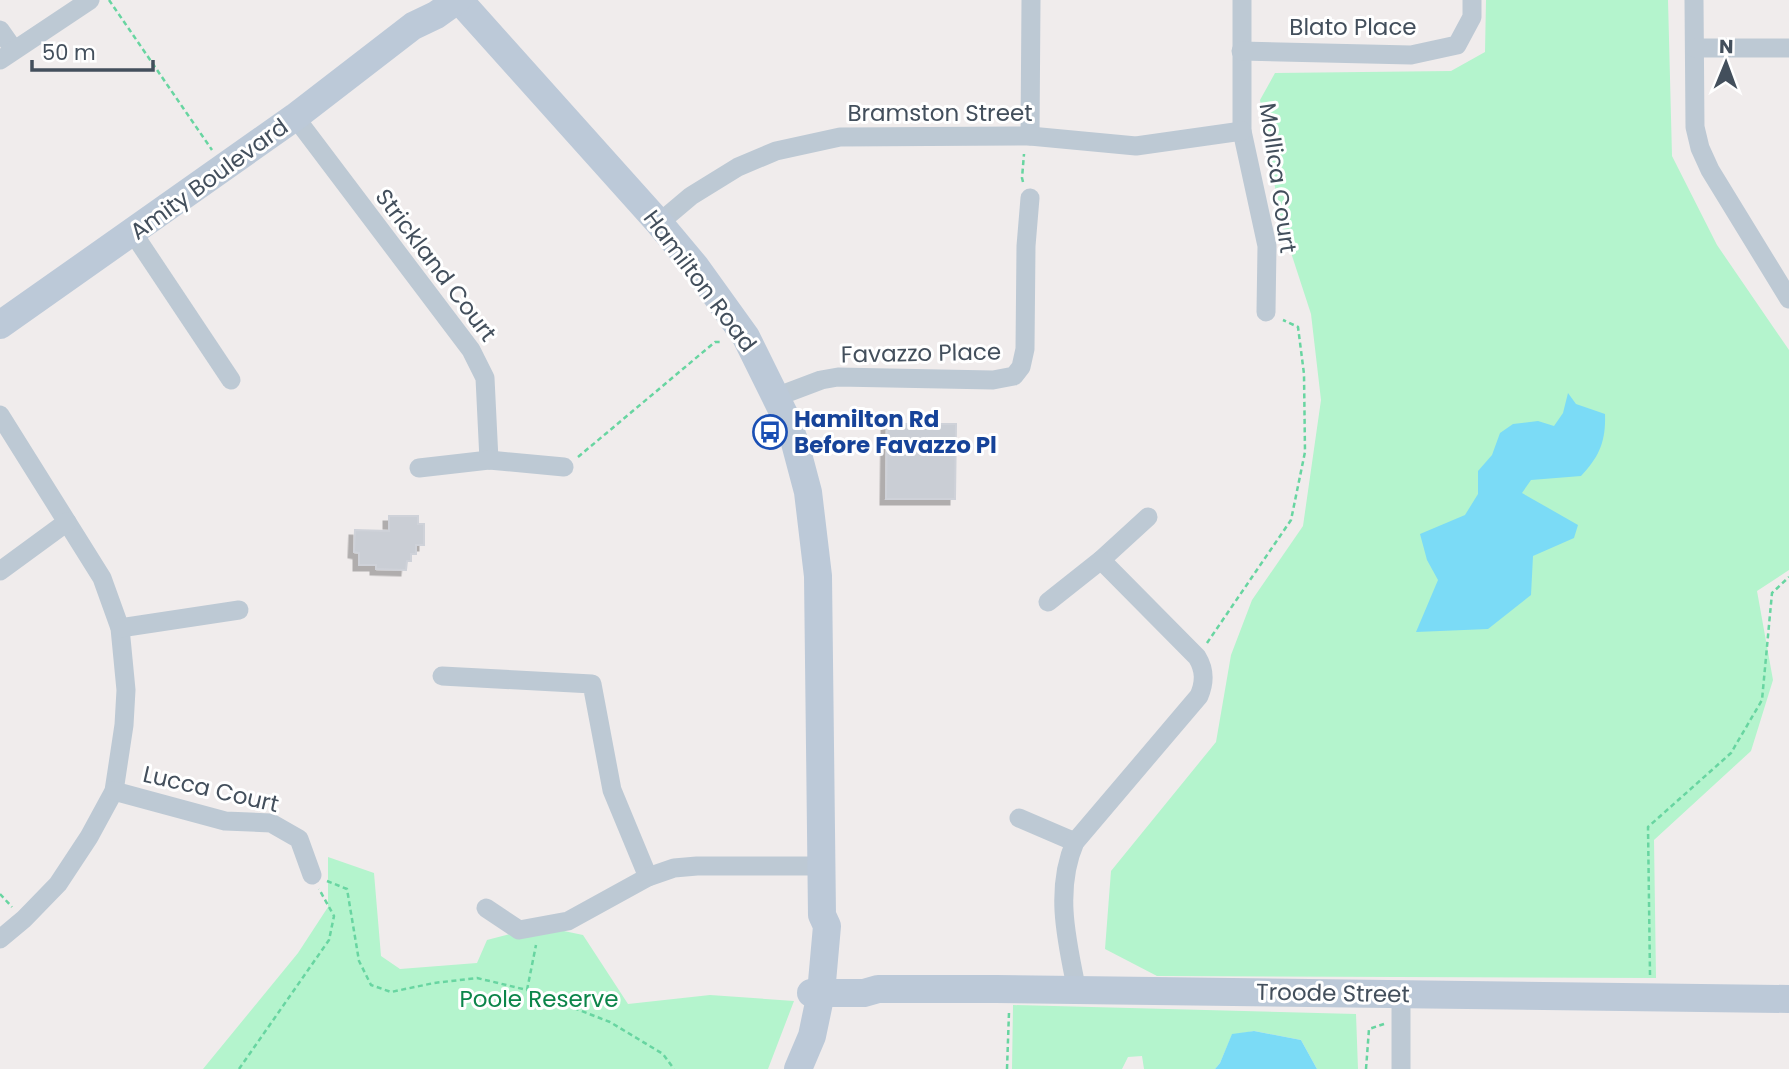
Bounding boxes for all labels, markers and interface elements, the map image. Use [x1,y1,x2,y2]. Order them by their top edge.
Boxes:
street label: Blato Place [1289,11,1417,43]
scale bar [32,28,152,72]
north arrow [1691,28,1761,98]
text: N [1719,33,1734,60]
text: 50 m [42,38,96,67]
street label: Bramston Street [847,97,1033,129]
street label: Mollica Court [1252,101,1304,255]
street label: Amity Boulevard [123,111,295,247]
street label: Strickland Court [368,182,504,348]
street label: Hamilton Road [636,203,764,359]
street label: Favazzo Place [841,336,1001,370]
place label: Hamilton Rd Before Favazzo Pl [794,403,997,461]
bus stop icon: Hamilton Rd Before Favazzo Pl [751,413,789,451]
street label: Lucca Court [140,758,282,820]
street label: Troode Street [1256,976,1410,1010]
park label: Poole Reserve [459,983,619,1015]

